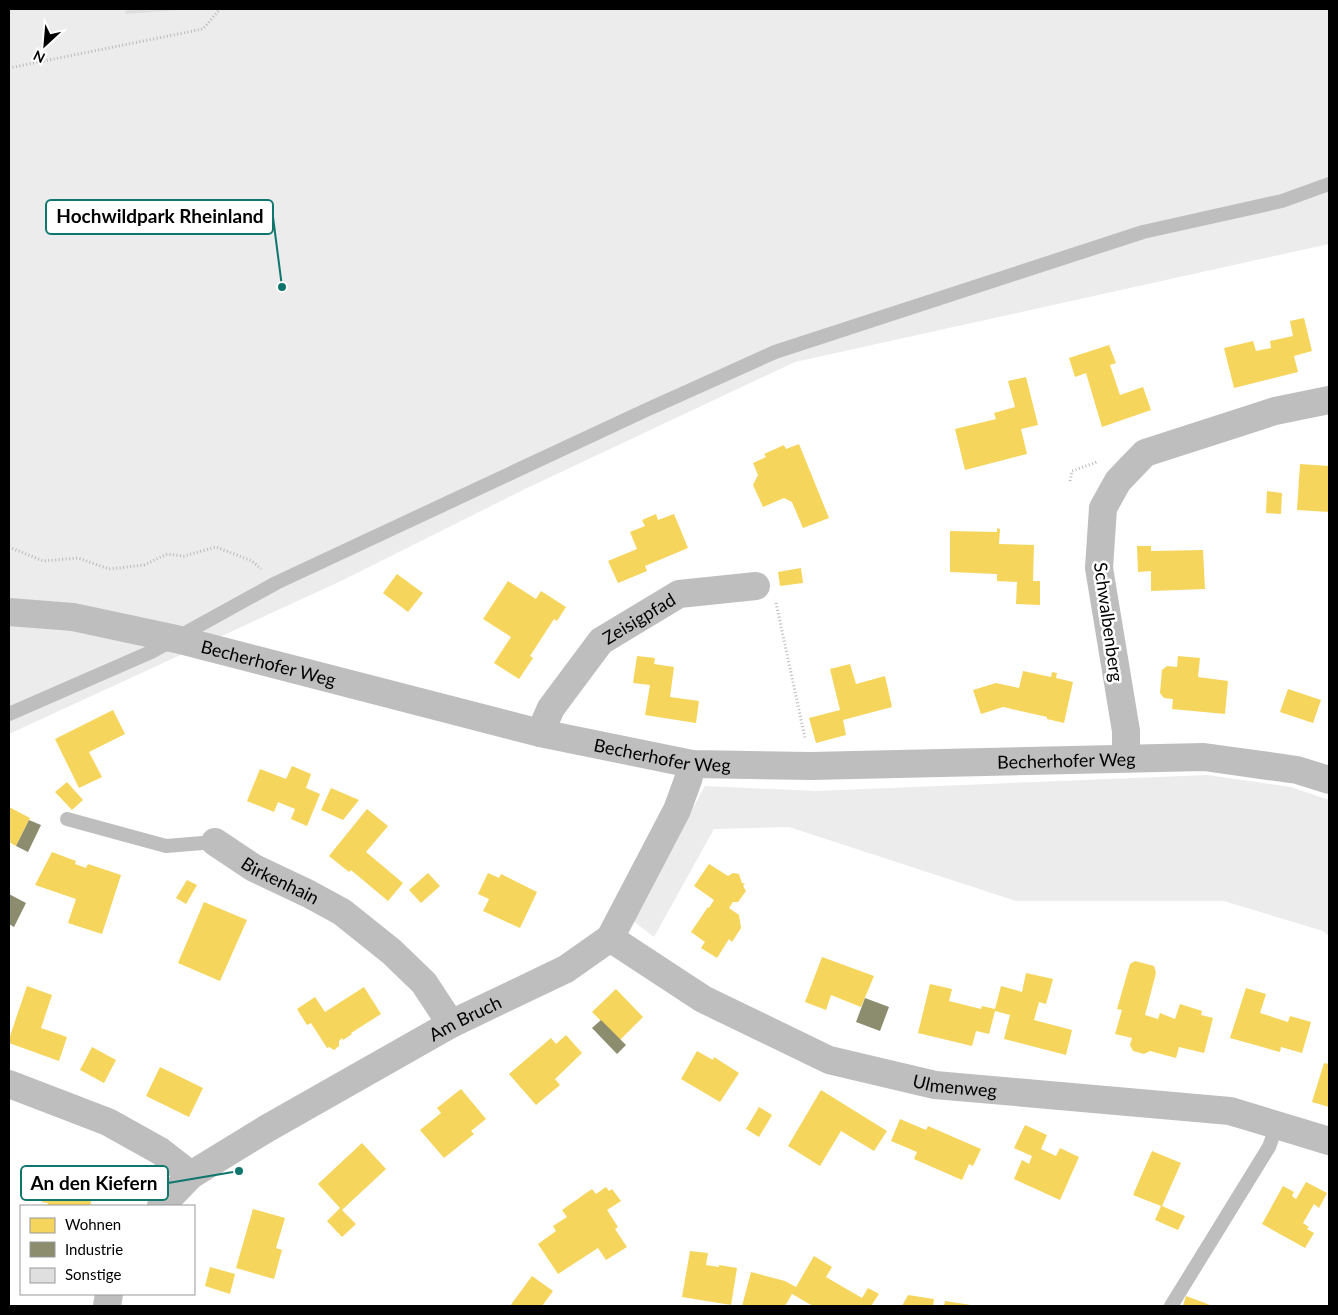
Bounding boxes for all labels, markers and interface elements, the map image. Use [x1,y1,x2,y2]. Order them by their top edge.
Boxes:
north arrow [20,20,70,70]
text: N [31,47,48,67]
callout: Hochwildpark Rheinland [46,200,273,234]
text: Hochwildpark Rheinland [56,204,264,227]
street label: Schwalbenberg [1090,561,1128,683]
street label: Zeisigpfad [598,588,679,649]
street label: Becherhofer Weg [199,635,338,691]
street label: Becherhofer Weg [592,733,731,776]
street label: Becherhofer Weg [997,748,1136,773]
street label: Birkenhain [237,852,323,909]
street label: Am Bruch [425,991,505,1045]
street label: Ulmenweg [911,1069,998,1101]
callout: An den Kiefern [21,1166,168,1200]
text: An den Kiefern [29,1171,158,1194]
legend [20,1205,195,1295]
text: Wohnen [65,1215,121,1233]
text: Industrie [65,1240,123,1258]
text: Sonstige [65,1265,121,1283]

